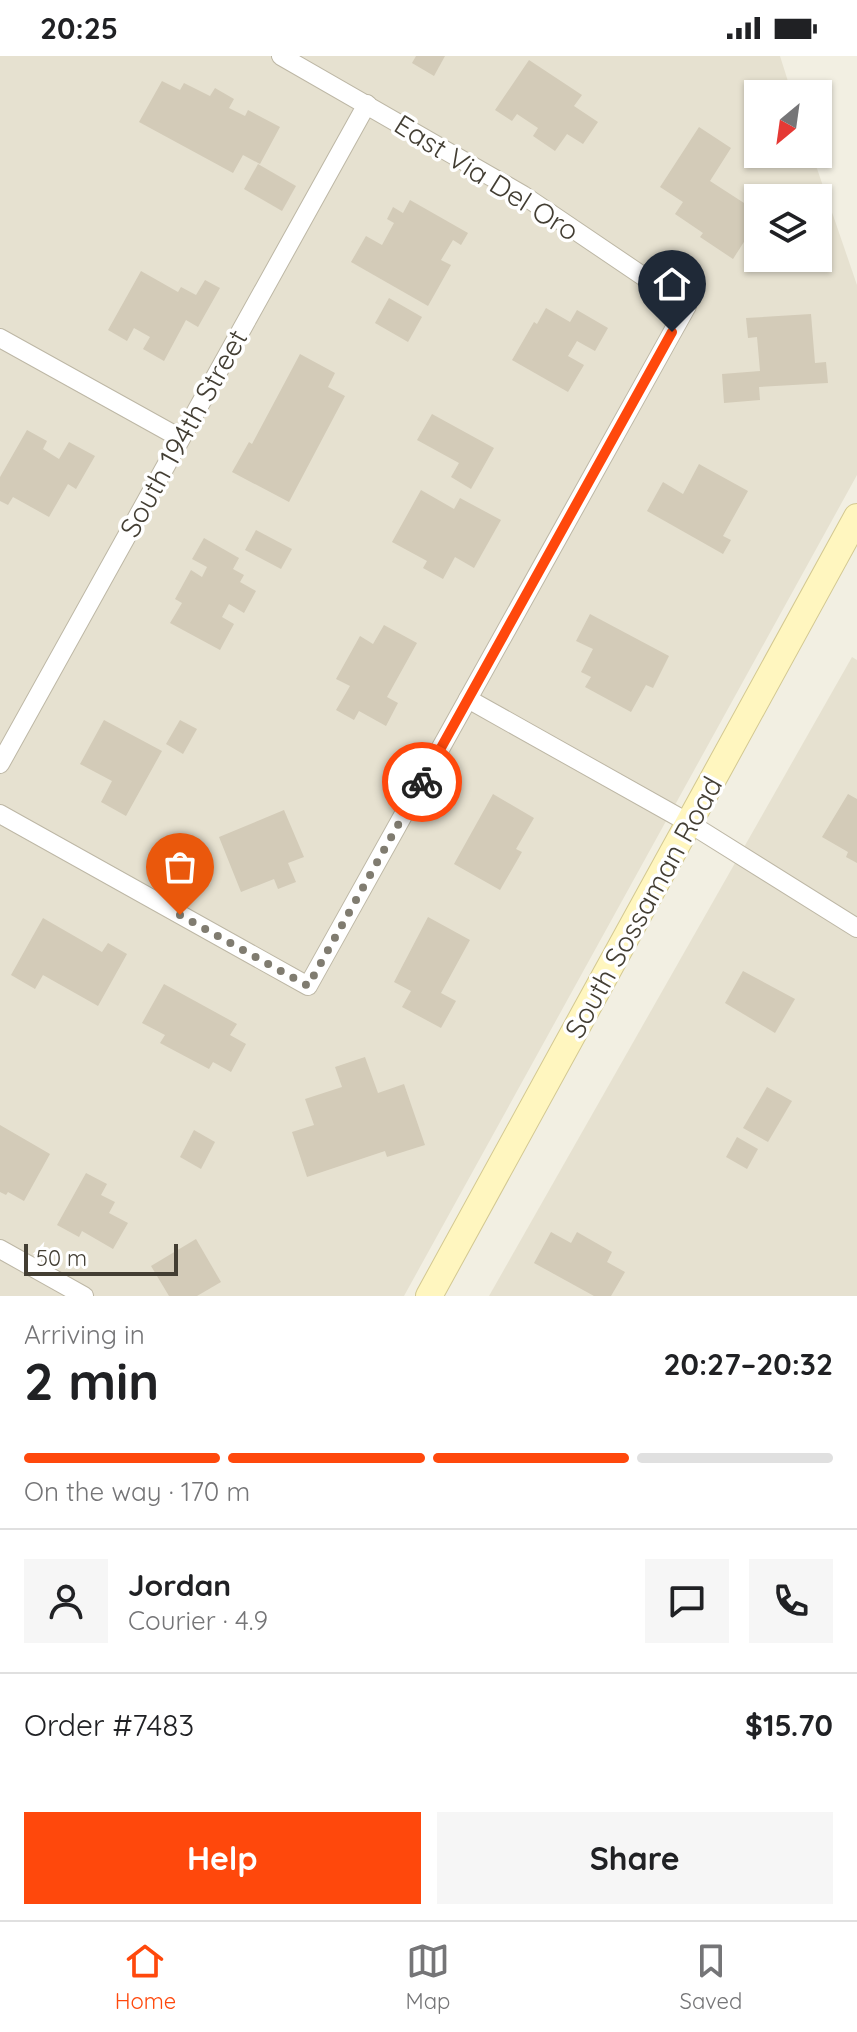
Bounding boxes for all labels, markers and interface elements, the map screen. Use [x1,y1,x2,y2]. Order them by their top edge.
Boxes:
text: 20:25 [40,9,118,47]
north arrow [744,80,832,168]
map controls [744,80,832,272]
street label: East Via Del Oro [388,106,586,248]
button: layers [744,184,832,272]
pin [638,250,706,332]
icon: home [650,262,694,306]
street label: South 194th Street [111,323,255,543]
courier [382,742,462,822]
icon: bike [400,760,444,804]
street label: South Sossaman Road [557,770,729,1044]
pin [146,833,214,915]
icon: bag [158,845,202,889]
scale bar [24,1240,178,1276]
text: 50 m [36,1244,87,1272]
text: Arriving in [24,1318,145,1351]
text: 20:27–20:32 [663,1345,833,1383]
text: 2 min [24,1348,159,1413]
text: On the way · 170 m [24,1475,250,1508]
button: person [24,1559,108,1643]
button: chat [645,1559,729,1643]
button: phone [749,1559,833,1643]
text: Jordan [128,1566,231,1604]
text: Courier · 4.9 [128,1604,268,1637]
text: Order #7483 [24,1706,194,1744]
text: $15.70 [745,1706,833,1744]
button: Help [24,1812,421,1904]
button: Share [437,1812,833,1904]
tab: Home [115,1939,176,2015]
tab: Map [406,1939,450,2015]
tab: Saved [680,1939,742,2015]

